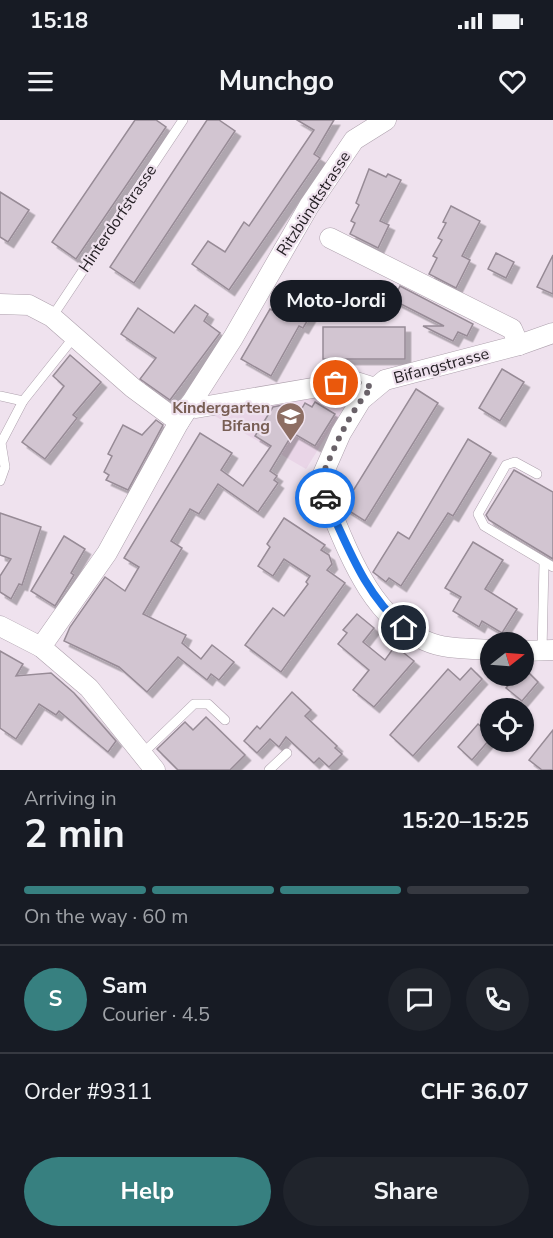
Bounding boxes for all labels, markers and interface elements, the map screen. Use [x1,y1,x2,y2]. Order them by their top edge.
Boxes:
text: 15:18 [30,6,88,36]
text: Munchgo [219,63,334,100]
icon: menu [24,65,57,98]
icon: heart [496,65,529,98]
street label: Ritzbündtstrasse [272,147,356,260]
street label: Hinterdorfstrasse [74,160,162,277]
callout: Moto-Jordi [270,281,402,323]
text: Moto-Jordi [286,287,386,314]
street label: Bifangstrasse [391,343,491,389]
pin [310,357,361,408]
icon: bag [319,366,352,399]
place label: Kindergarten Bifang [172,397,270,437]
school or university icon: Kindergarten Bifang [275,400,307,442]
courier [295,468,355,528]
icon: car [309,482,342,515]
pin [378,602,429,653]
icon: home [387,611,420,644]
north arrow [480,632,534,686]
map controls [480,632,534,752]
button: locate [480,698,534,752]
text: Arriving in [24,785,117,812]
text: 15:20–15:25 [401,806,529,836]
text: 2 min [24,808,125,861]
text: On the way · 60 m [24,903,188,930]
button: chat [388,968,451,1031]
button: phone [466,968,529,1031]
text: Sam [102,971,147,1001]
text: S [49,984,62,1014]
text: Courier · 4.5 [102,1001,210,1028]
text: Order #9311 [24,1077,153,1107]
text: CHF 36.07 [420,1077,529,1107]
button: Help [24,1157,271,1226]
button: Share [283,1157,529,1226]

